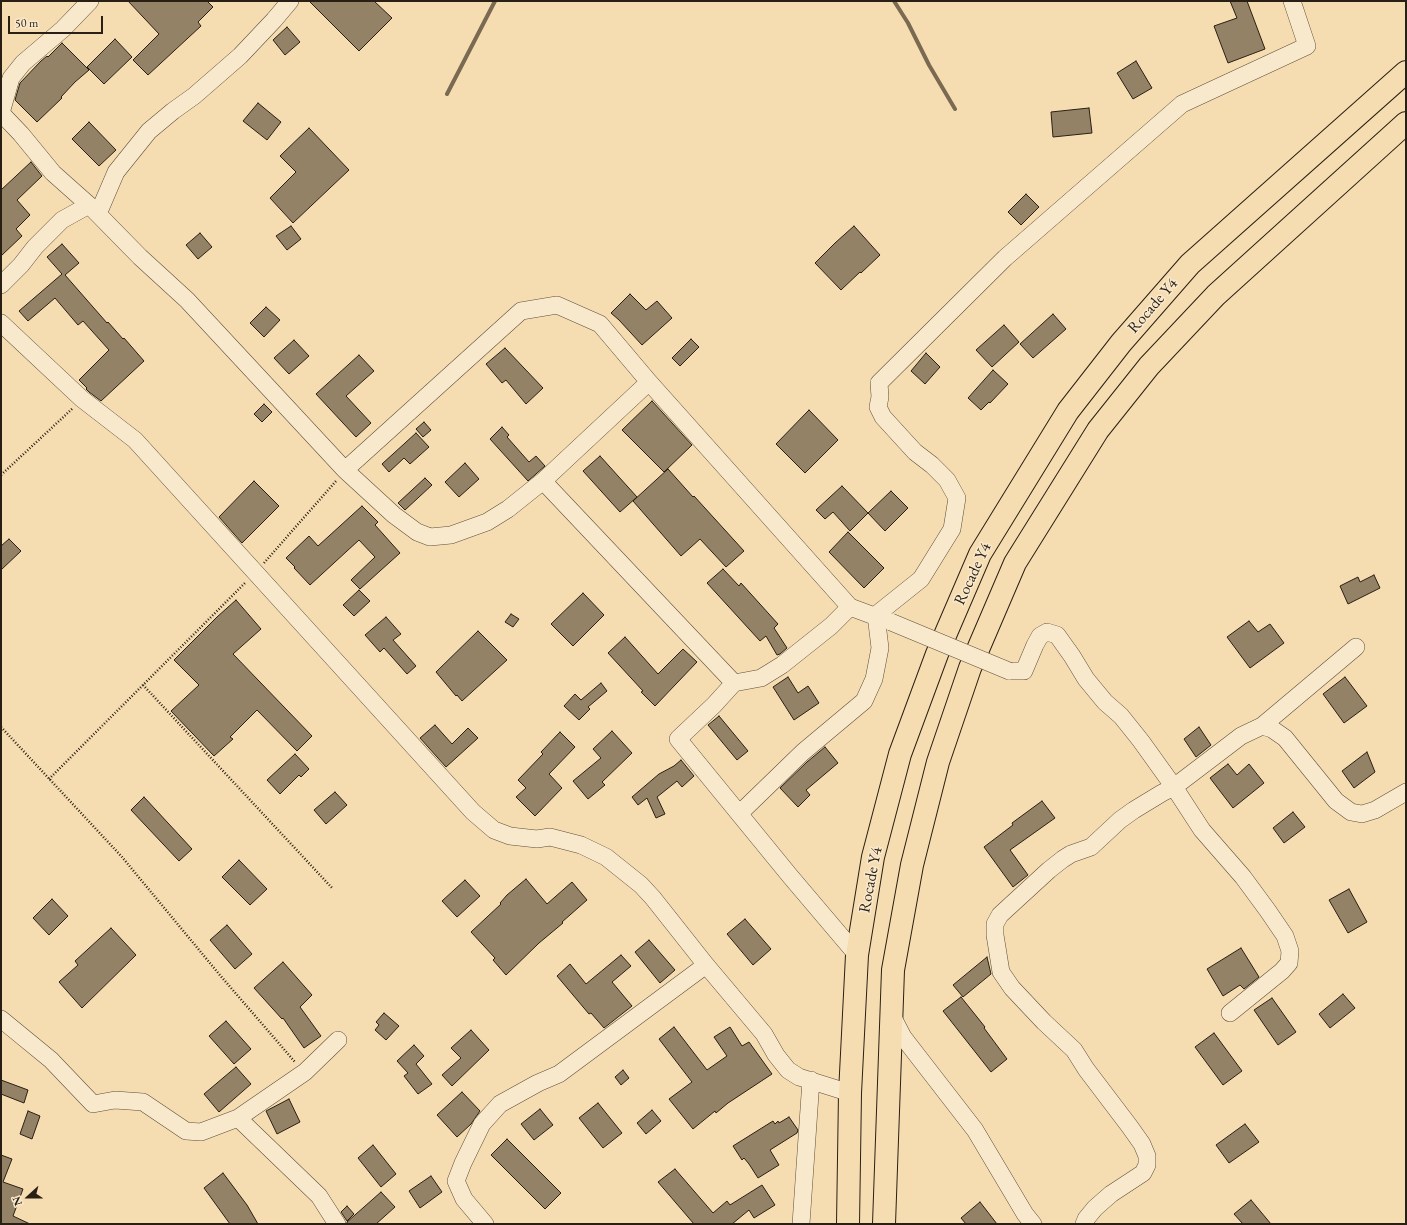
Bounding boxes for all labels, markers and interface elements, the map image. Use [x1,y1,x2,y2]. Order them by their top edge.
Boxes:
scale bar [10,8,105,34]
text: 50 m [15,15,38,31]
street label: Rocade Y4 [1124,275,1182,337]
street label: Rocade Y4 [950,540,996,608]
street label: Rocade Y4 [855,846,887,914]
north arrow [8,1177,48,1217]
text: N [9,1195,25,1208]

